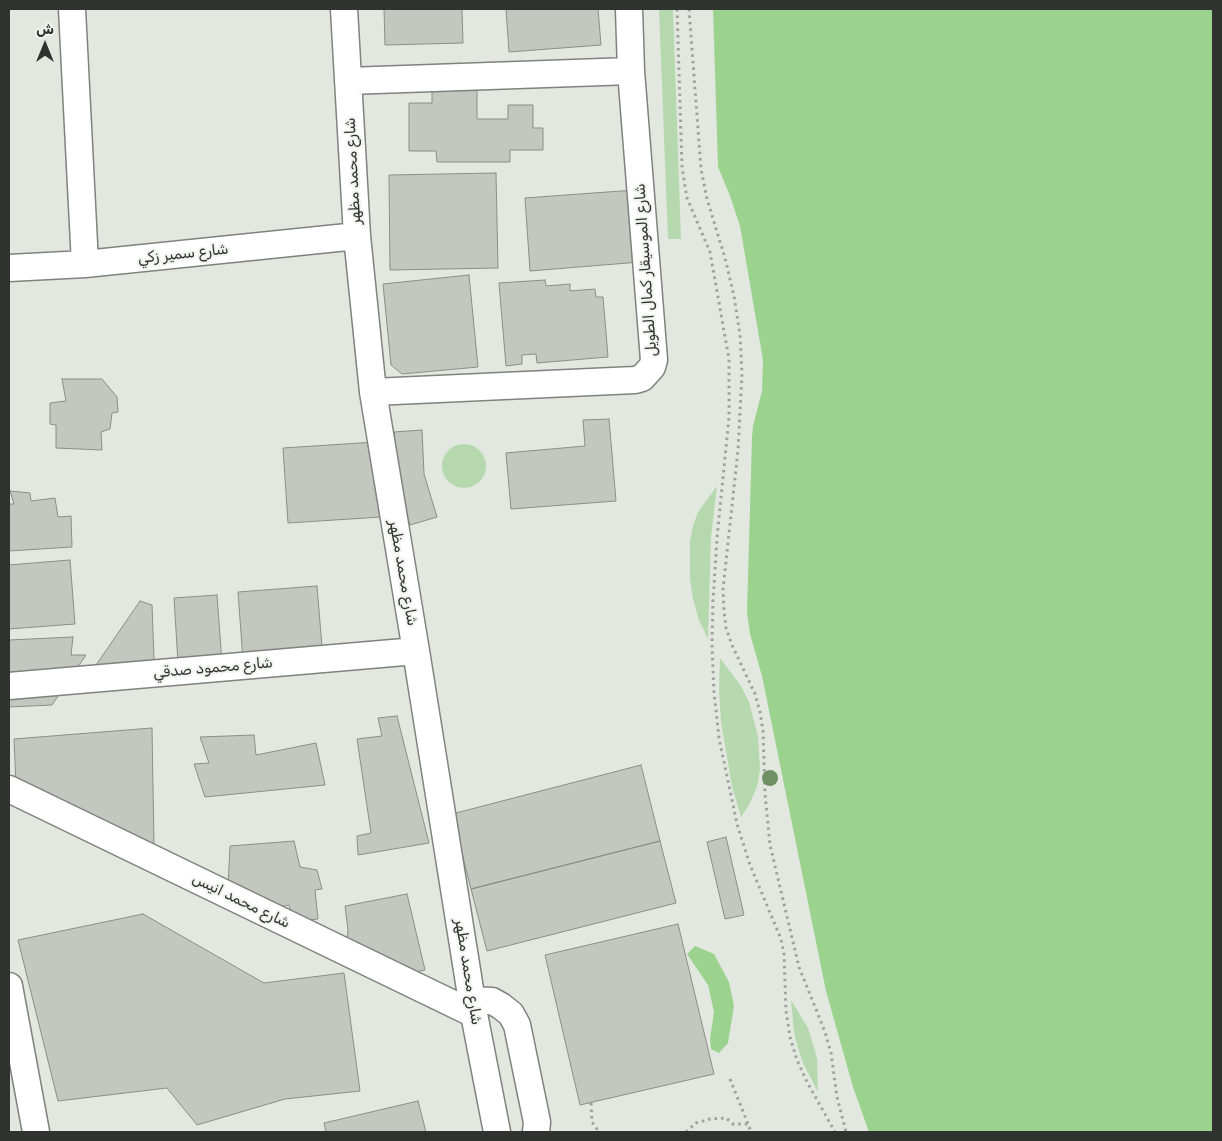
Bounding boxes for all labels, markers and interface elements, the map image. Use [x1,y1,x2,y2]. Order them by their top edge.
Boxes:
north arrow [20,20,70,70]
text: ش [36,21,54,38]
street label: شارع محمد مظهر [341,117,365,225]
street label: شارع الموسيقار كمال الطويل [631,183,661,357]
street label: شارع سمير زكي [137,240,229,268]
street label: شارع محمد مظهر [385,519,421,627]
street label: شارع محمود صدقي [152,654,274,682]
street label: شارع محمد انيس [189,870,293,932]
street label: شارع محمد مظهر [451,918,485,1026]

